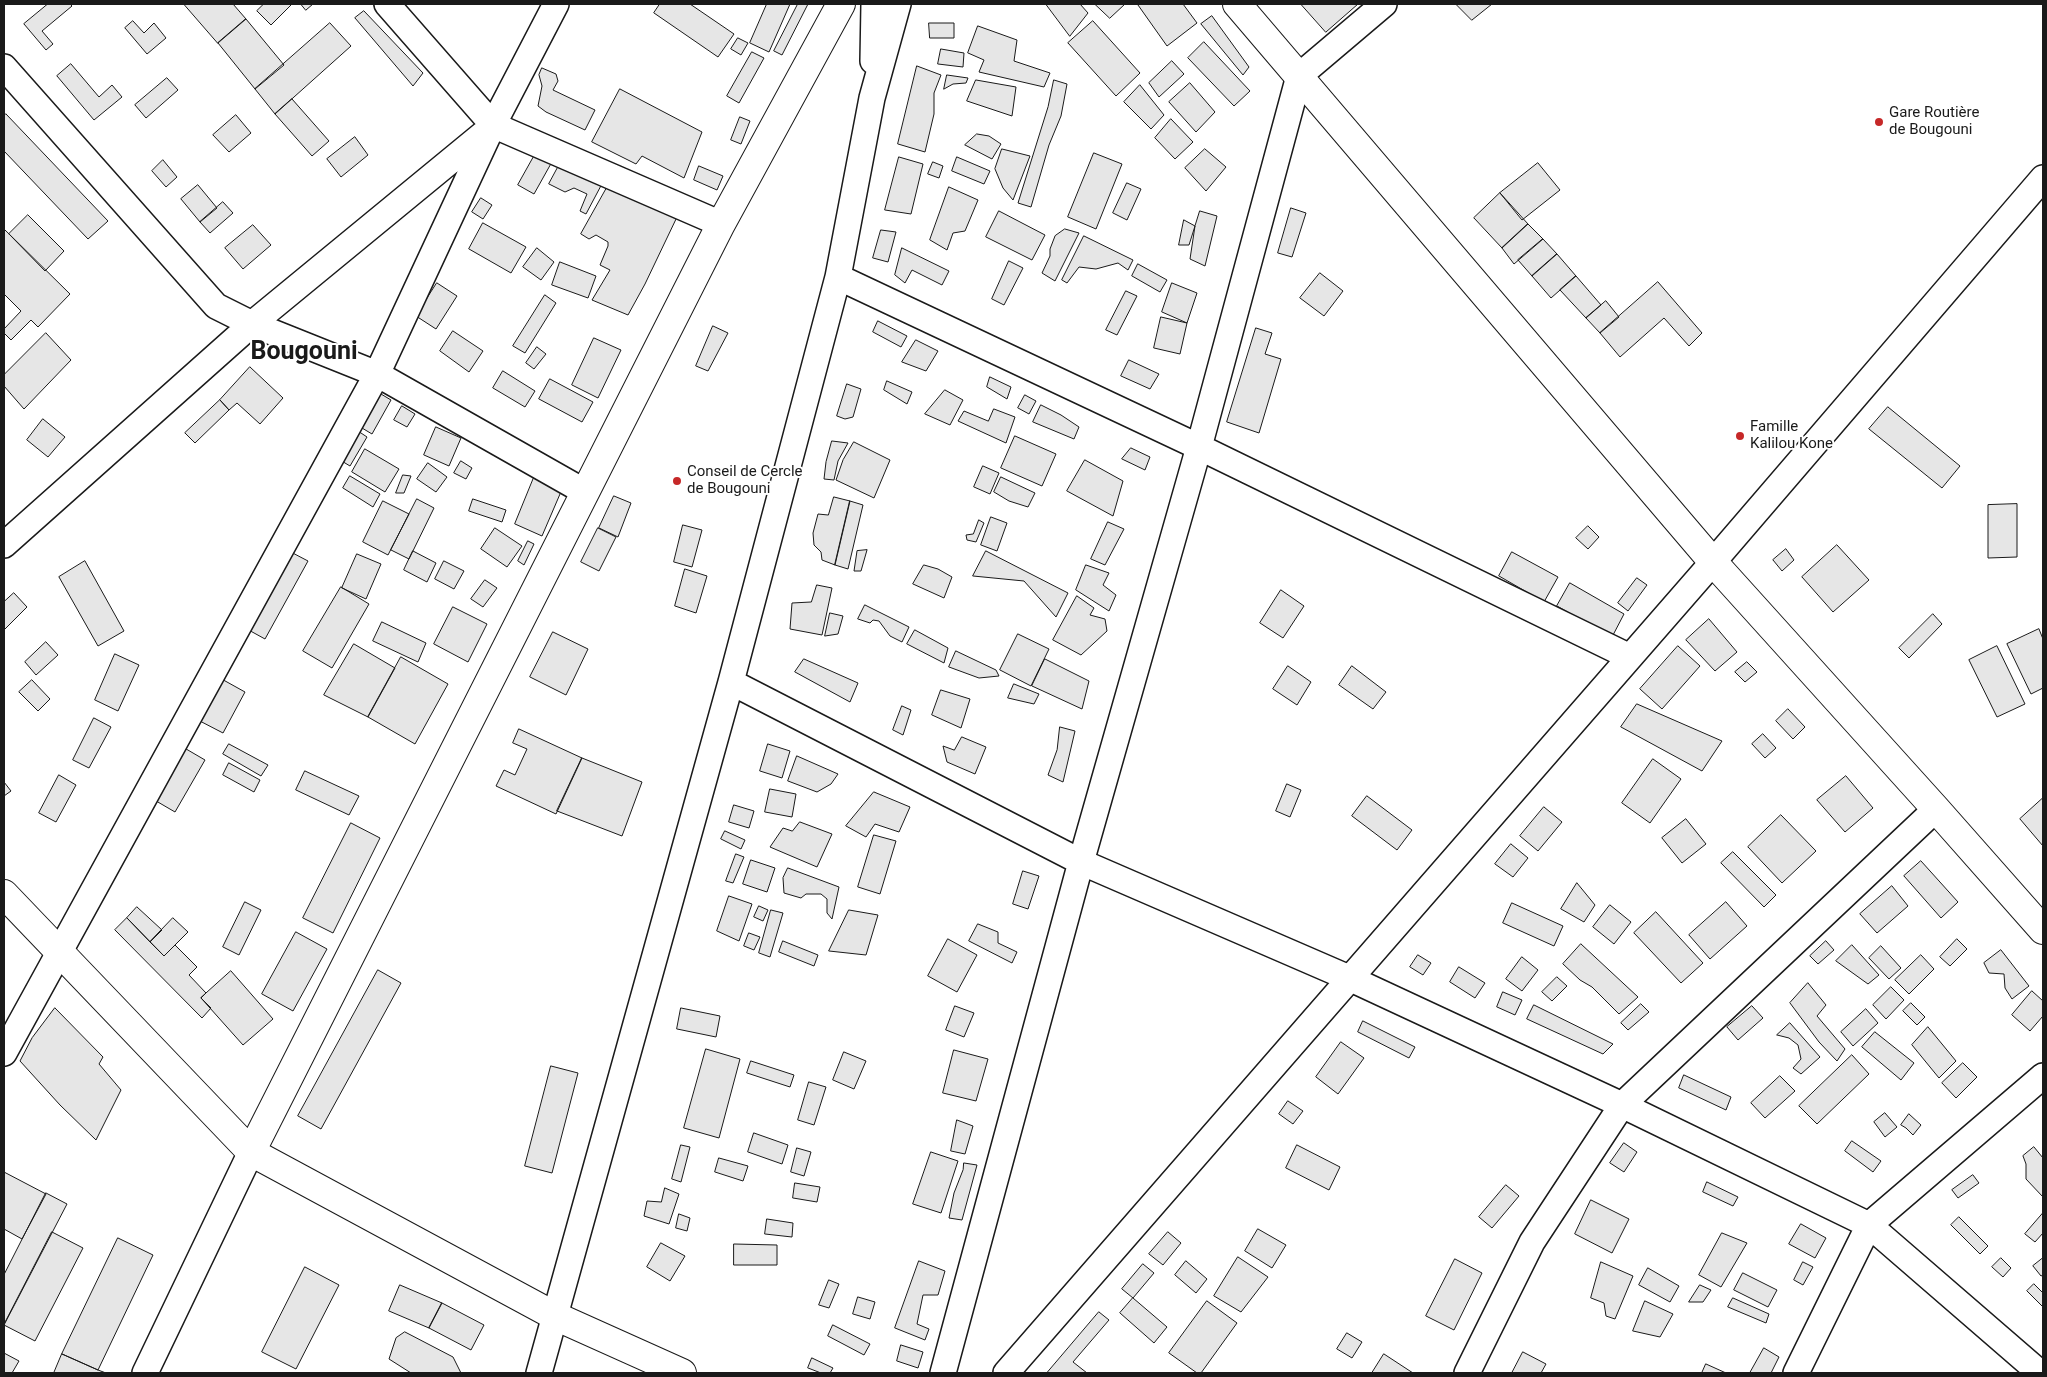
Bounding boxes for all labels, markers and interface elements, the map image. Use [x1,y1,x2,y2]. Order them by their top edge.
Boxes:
place label: Gare Routière de Bougouni [1889,104,1979,139]
marker: Gare Routière de Bougouni [1873,116,1885,128]
district label: Bougouni [250,338,358,368]
place label: Famille Kalilou Kone [1750,418,1833,453]
marker: Famille Kalilou Kone [1734,430,1746,442]
place label: Conseil de Cercle de Bougouni [687,463,803,498]
marker: Conseil de Cercle de Bougouni [671,475,683,487]

